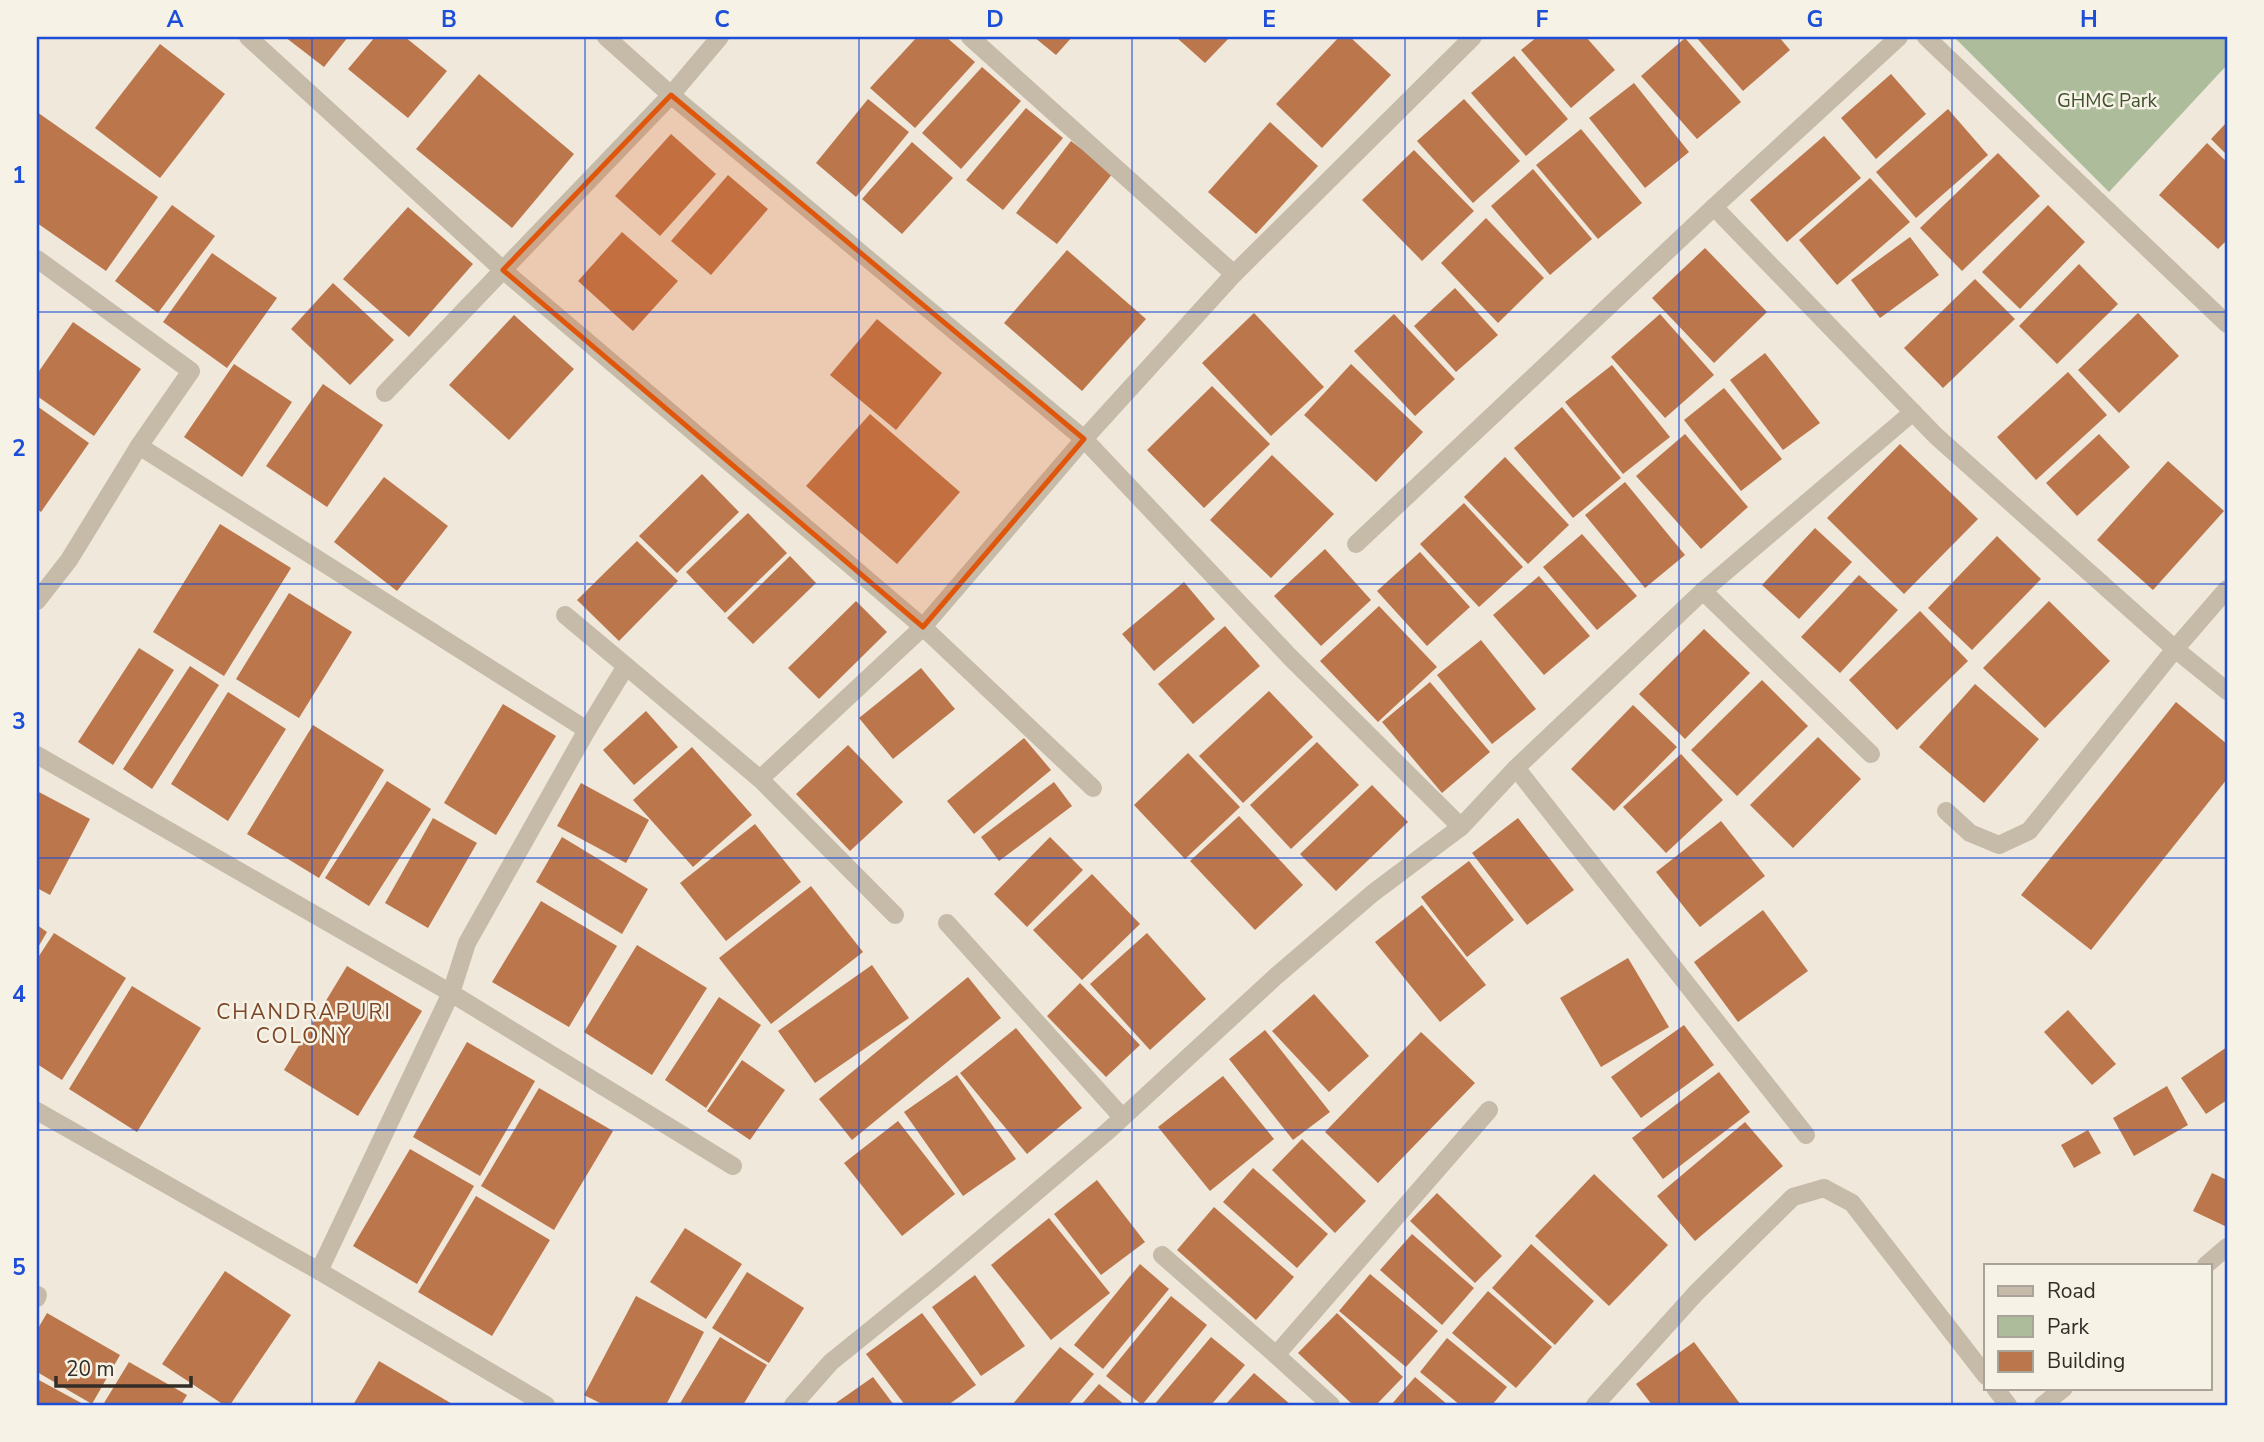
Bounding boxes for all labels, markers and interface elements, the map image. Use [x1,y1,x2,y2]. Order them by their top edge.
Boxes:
text: A [166,4,184,35]
text: B [441,4,457,35]
text: C [714,4,730,35]
text: D [986,4,1004,35]
text: E [1262,4,1276,35]
text: F [1536,4,1549,35]
text: G [1807,4,1823,35]
text: H [2080,4,2098,35]
park label: GHMC Park [2057,88,2158,114]
text: 1 [12,160,26,191]
text: 2 [12,433,26,464]
text: 3 [12,706,26,737]
text: 4 [12,979,26,1010]
district label: CHANDRAPURI COLONY [216,998,392,1050]
text: 5 [12,1252,26,1283]
legend [1984,1264,2212,1390]
text: Road [2047,1277,2096,1305]
text: Park [2047,1313,2089,1341]
scale bar [56,1344,191,1388]
text: Building [2047,1347,2125,1375]
text: 20 m [66,1355,115,1383]

